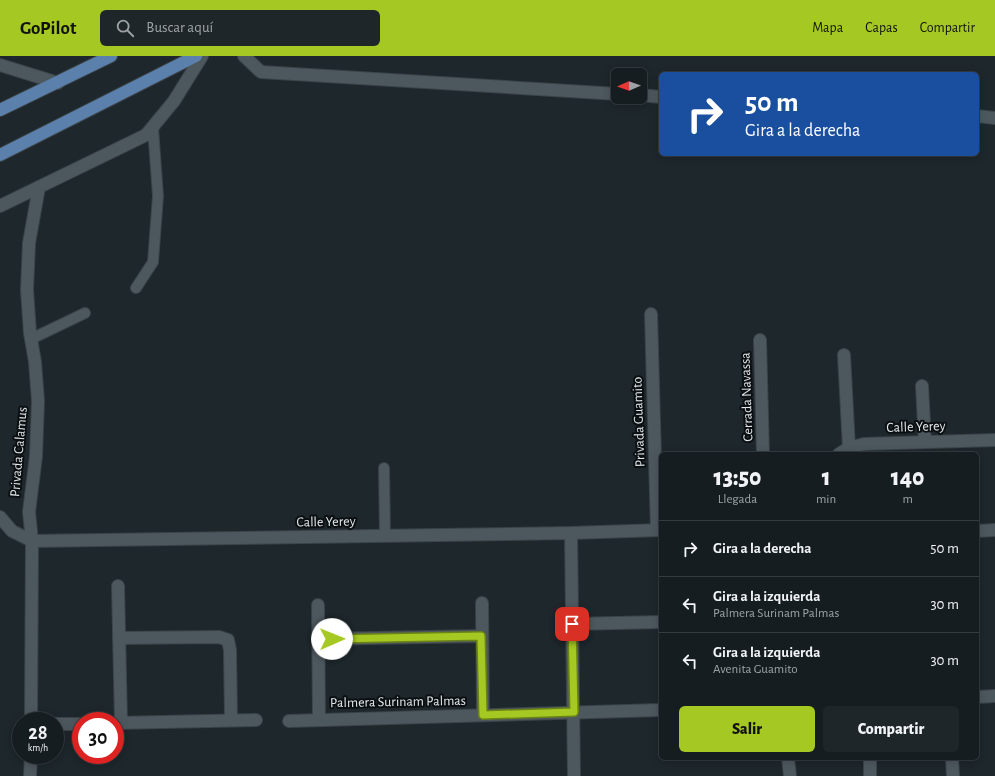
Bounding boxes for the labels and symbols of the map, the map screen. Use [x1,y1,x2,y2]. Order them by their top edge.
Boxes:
north arrow [611,68,647,104]
street label: Cerrada Navassa [738,352,756,442]
street label: Privada Guamito [630,376,648,467]
street label: Privada Calamus [8,406,30,498]
street label: Calle Yerey [886,419,946,435]
street label: Calle Yerey [296,514,356,530]
pin [555,607,589,641]
position arrow [311,618,353,660]
street label: Palmera Surinam Palmas [330,694,466,710]
speed limit sign: 30 [72,712,124,764]

